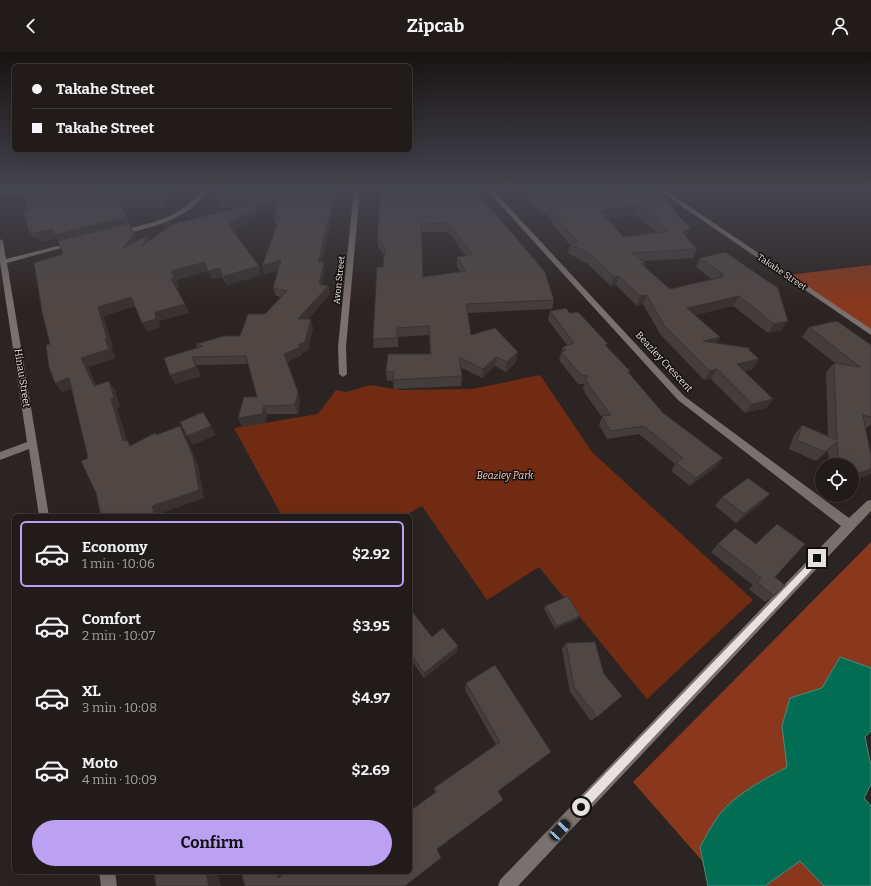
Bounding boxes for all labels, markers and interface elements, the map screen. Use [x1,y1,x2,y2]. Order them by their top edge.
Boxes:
icon: back [20,15,42,37]
text: Zipcab [407,15,464,37]
icon: person [829,15,851,37]
text: Takahe Street [56,80,155,98]
text: Takahe Street [56,119,155,137]
street label: Takahe Street [755,252,809,293]
street label: Avon Street [331,255,347,305]
street label: Beazley Crescent [633,329,695,395]
street label: Hinau Street [11,348,33,409]
map controls [815,458,859,502]
button: locate [815,458,859,502]
park label: Beazley Park [476,470,534,482]
icon: car [34,536,70,572]
text: Economy [82,538,148,556]
text: $2.92 [352,545,390,563]
route end [808,549,826,567]
text: 1 min · 10:06 [82,556,155,571]
icon: car [34,608,70,644]
text: Comfort [82,610,141,628]
text: $3.95 [353,617,390,635]
text: 2 min · 10:07 [82,628,155,643]
icon: car [34,680,70,716]
text: XL [82,682,101,700]
text: $4.97 [352,689,390,707]
text: 3 min · 10:08 [82,700,157,715]
icon: car [34,752,70,788]
text: Moto [82,754,118,772]
text: $2.69 [352,761,390,779]
text: 4 min · 10:09 [82,772,157,787]
route start [572,798,590,816]
car [547,817,573,843]
button: Confirm [32,820,392,866]

